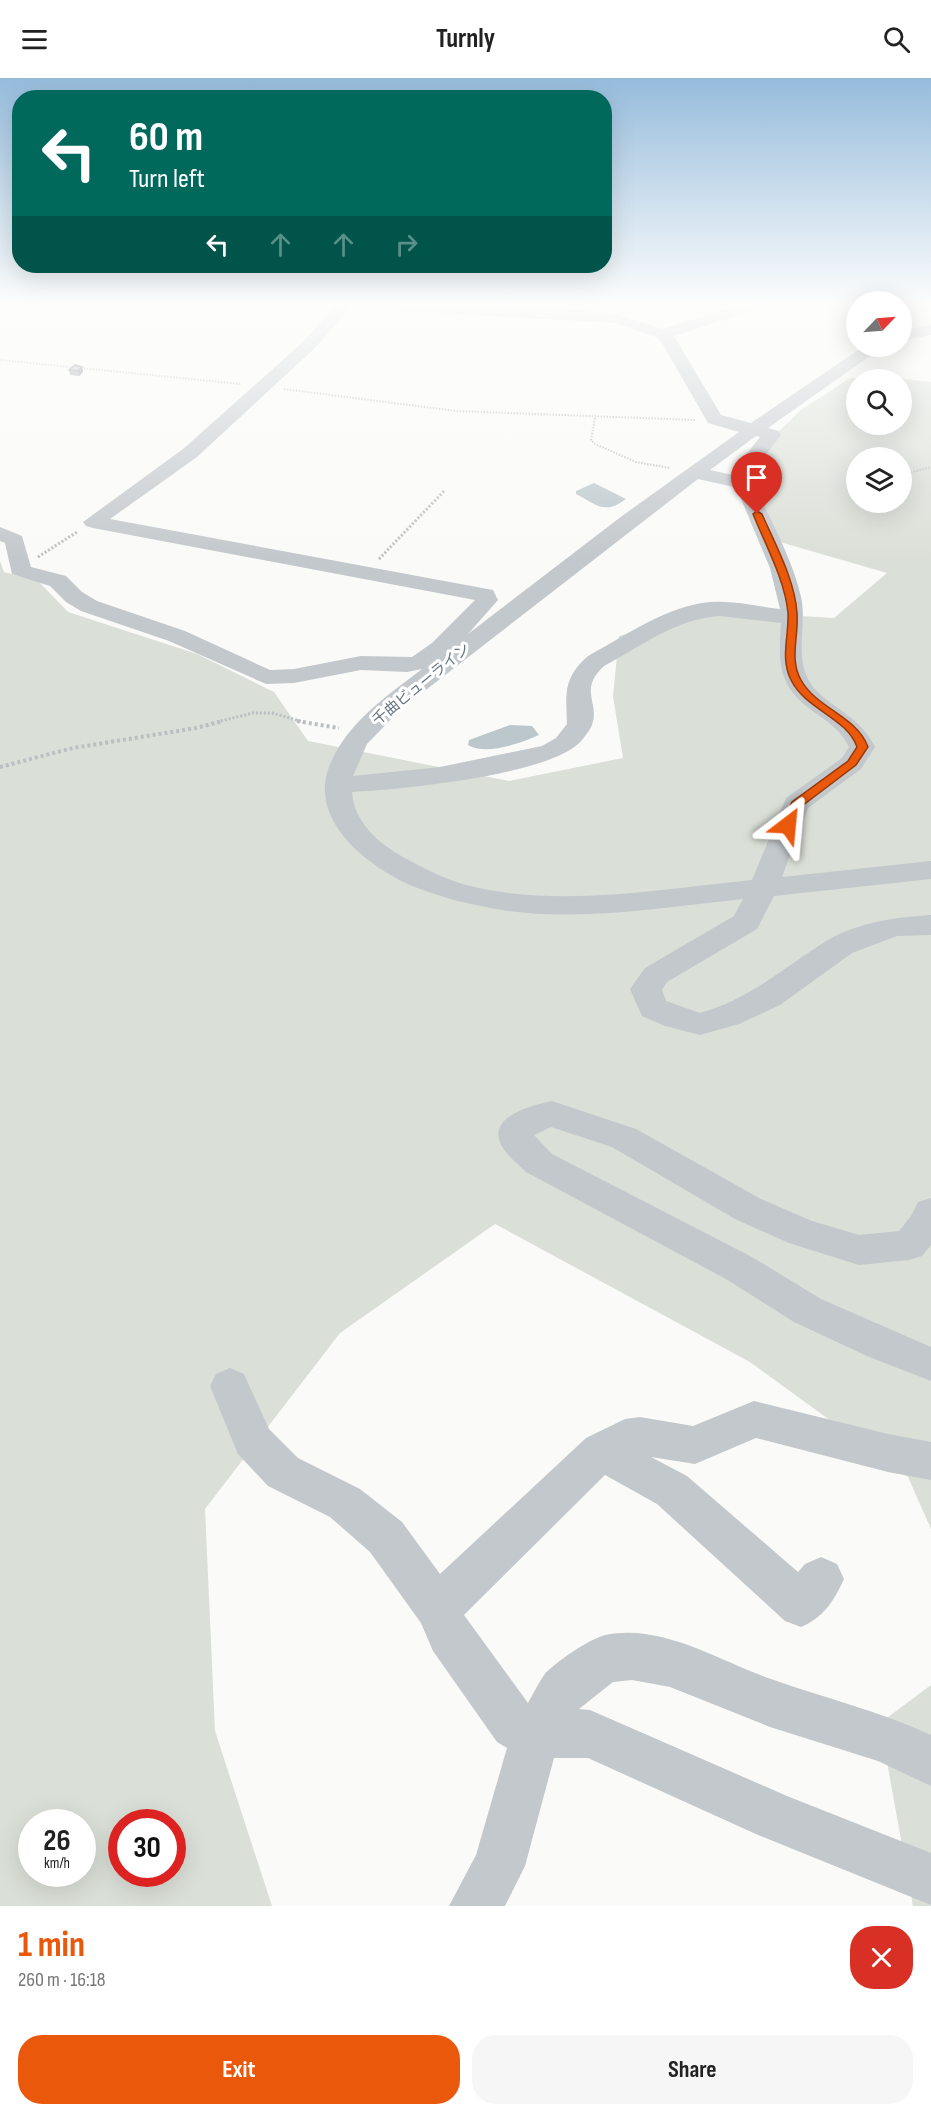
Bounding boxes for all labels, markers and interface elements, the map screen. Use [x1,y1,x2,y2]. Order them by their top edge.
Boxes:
icon: menu [18,23,51,56]
text: Turnly [436,23,495,55]
icon: search [880,23,913,56]
text: 60 m [129,112,203,163]
icon: left [30,114,108,192]
text: Turn left [129,163,205,195]
icon: left [201,228,234,261]
icon: ahead [264,228,297,261]
icon: ahead [327,228,360,261]
icon: right [390,228,423,261]
north arrow [846,291,912,357]
map controls [846,291,912,513]
button: search [846,369,912,435]
button: layers [846,447,912,513]
pin [731,452,782,514]
icon: arrive [740,461,773,494]
street label: 千曲ビューライン [369,639,474,730]
position arrow [756,793,820,857]
speed limit sign: 30 [108,1809,186,1887]
text: 26 [43,1823,71,1859]
text: km/h [44,1854,70,1873]
text: 1 min [18,1924,85,1967]
button: close [850,1926,913,1989]
text: 260 m · 16:18 [18,1968,106,1992]
button: Exit [18,2035,460,2104]
button: Share [472,2035,913,2104]

